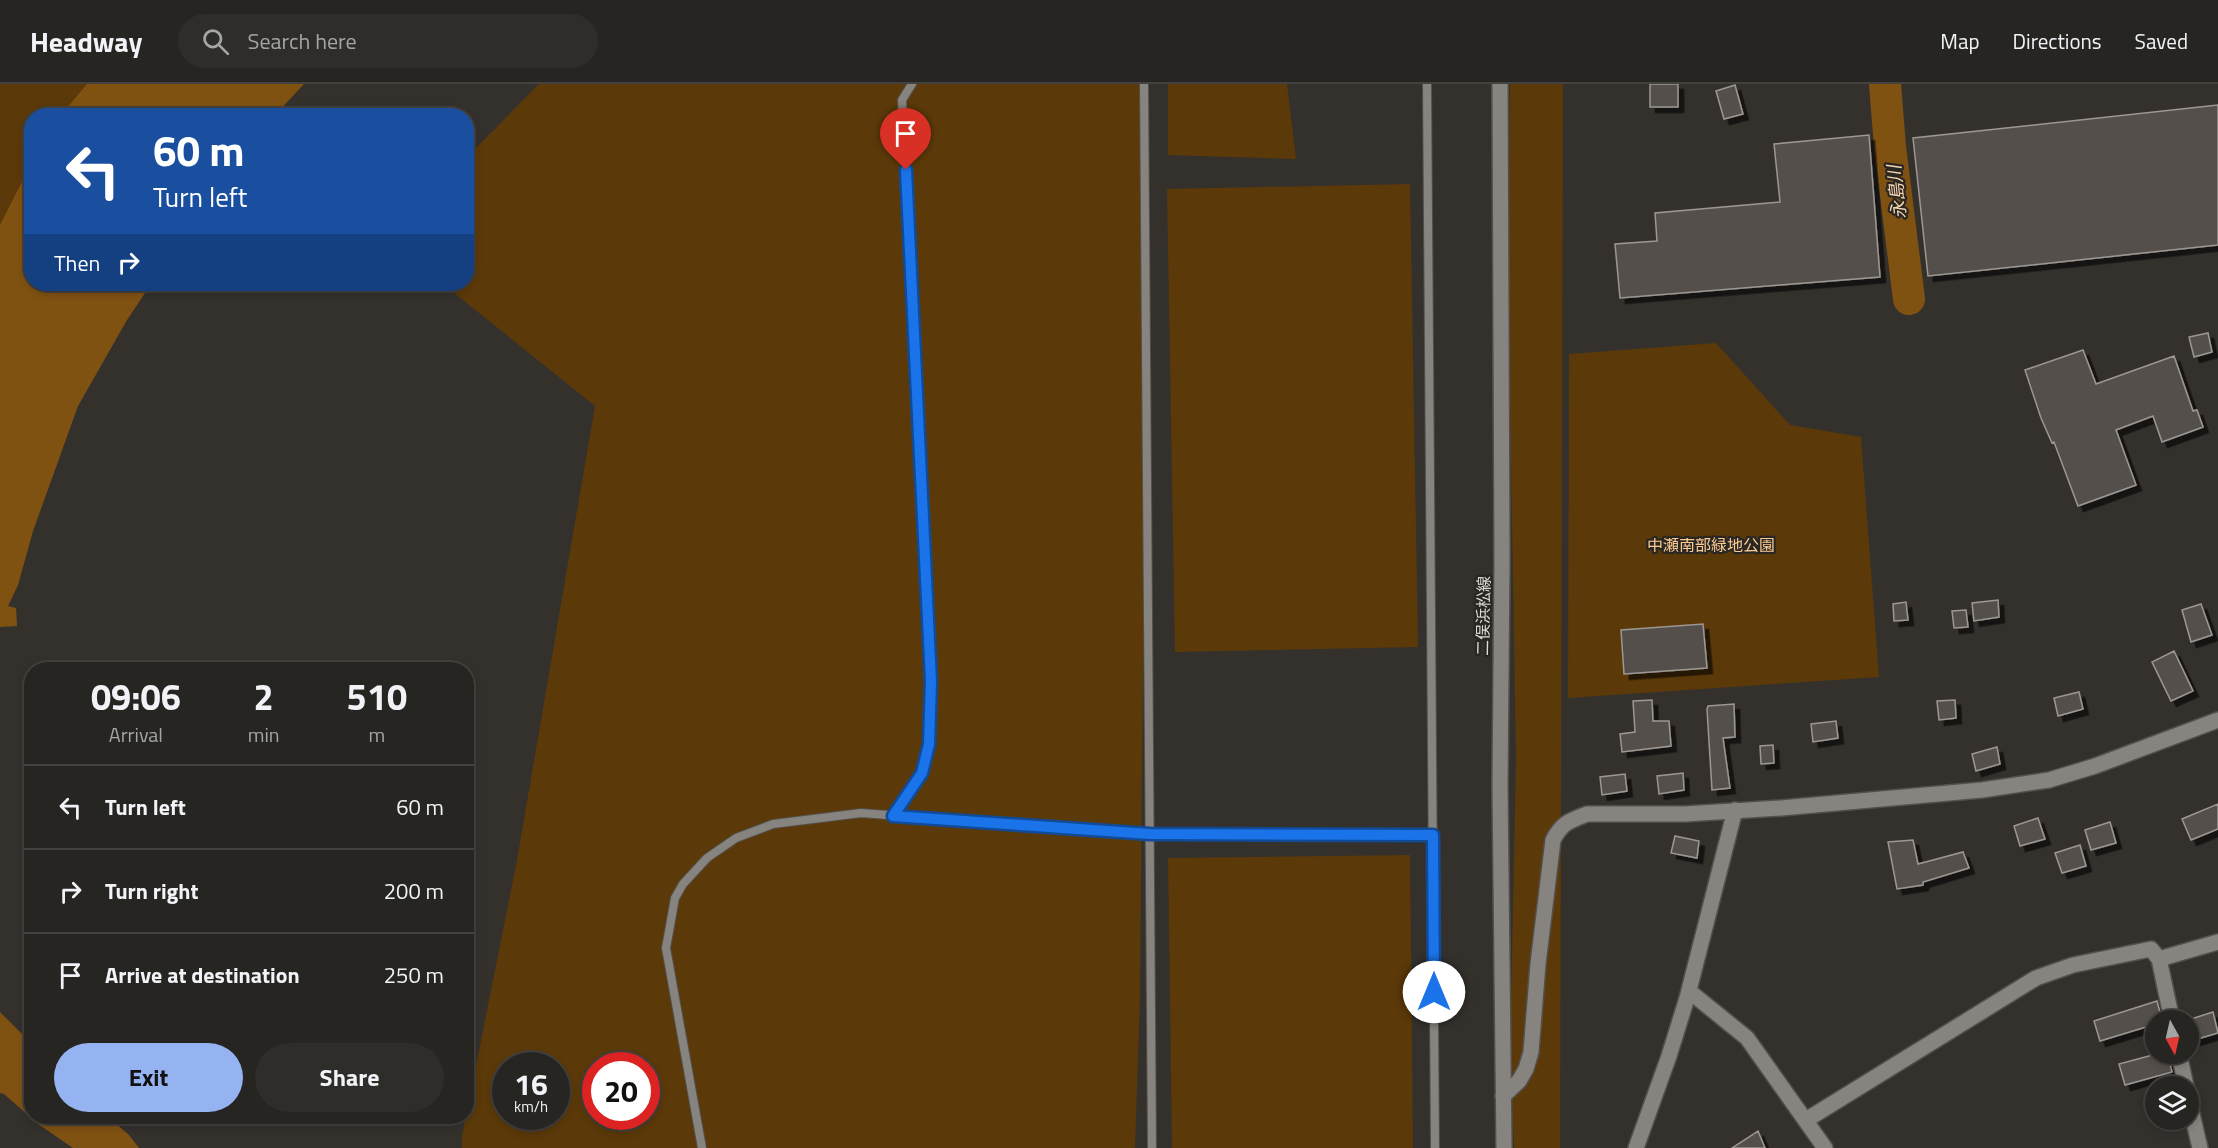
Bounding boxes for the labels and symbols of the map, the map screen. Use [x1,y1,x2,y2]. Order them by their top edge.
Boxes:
pin [880,108,931,170]
water label: 永島川 [1880,162,1913,220]
park label: 中瀬南部緑地公園 [1647,533,1775,557]
street label: 二俣浜松線 [1470,576,1496,656]
position arrow [1402,960,1466,1024]
north arrow [2145,1010,2199,1064]
speed limit sign: 20 [582,1052,660,1130]

